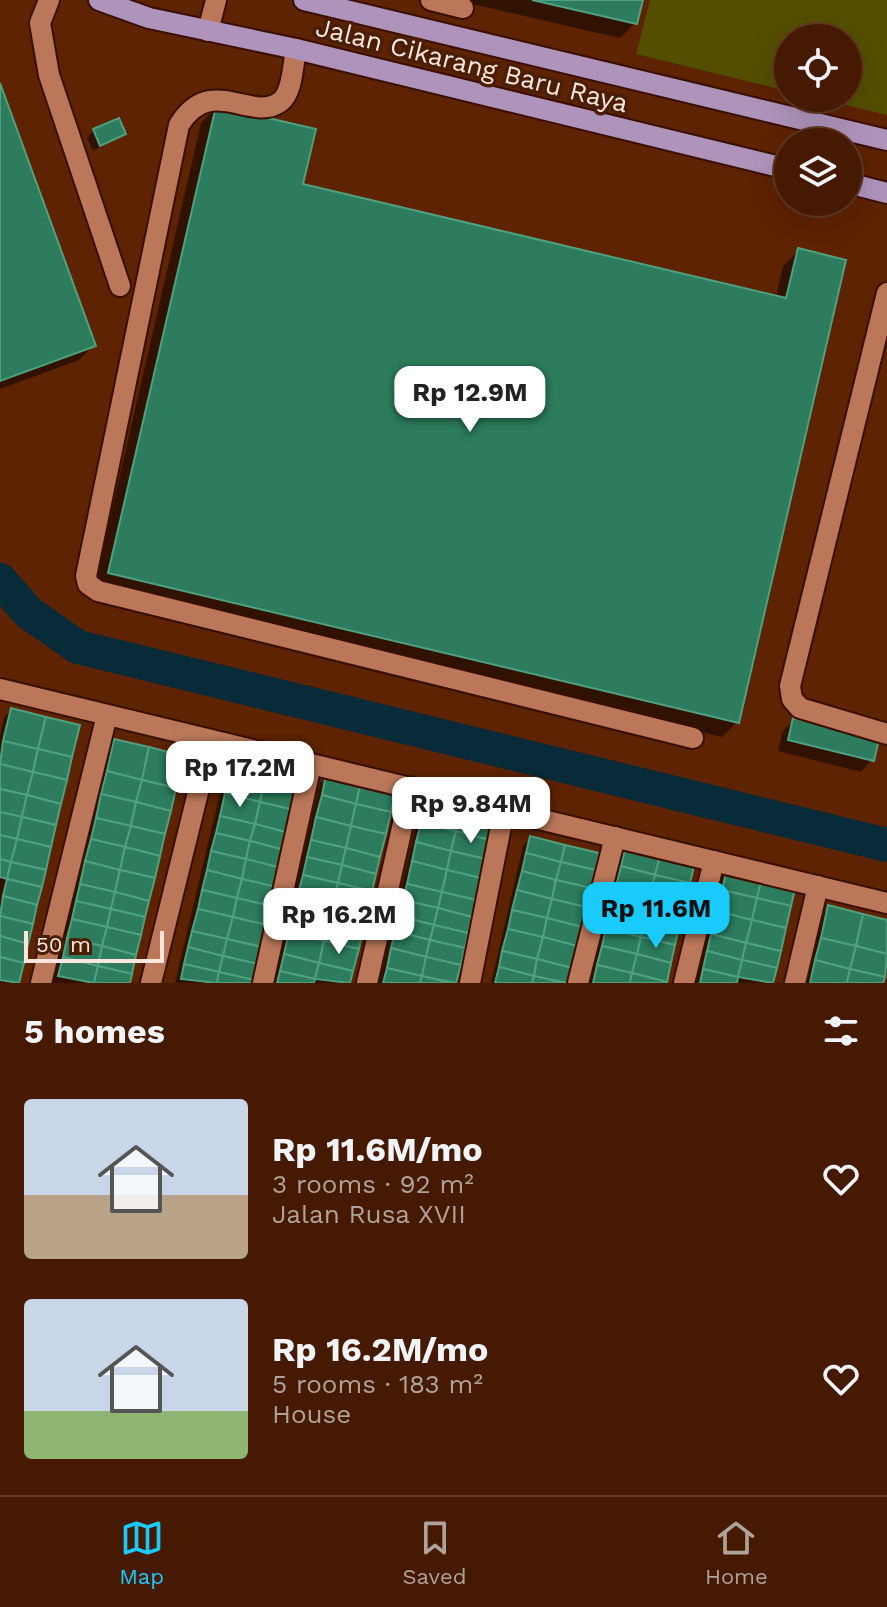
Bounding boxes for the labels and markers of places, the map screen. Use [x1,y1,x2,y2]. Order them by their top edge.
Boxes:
pin: Rp 12.9M [387,366,553,434]
pin: Rp 17.2M [157,741,323,809]
pin: Rp 9.84M [388,777,554,845]
pin: Rp 11.6M [573,882,739,950]
pin: Rp 16.2M [256,888,422,956]

